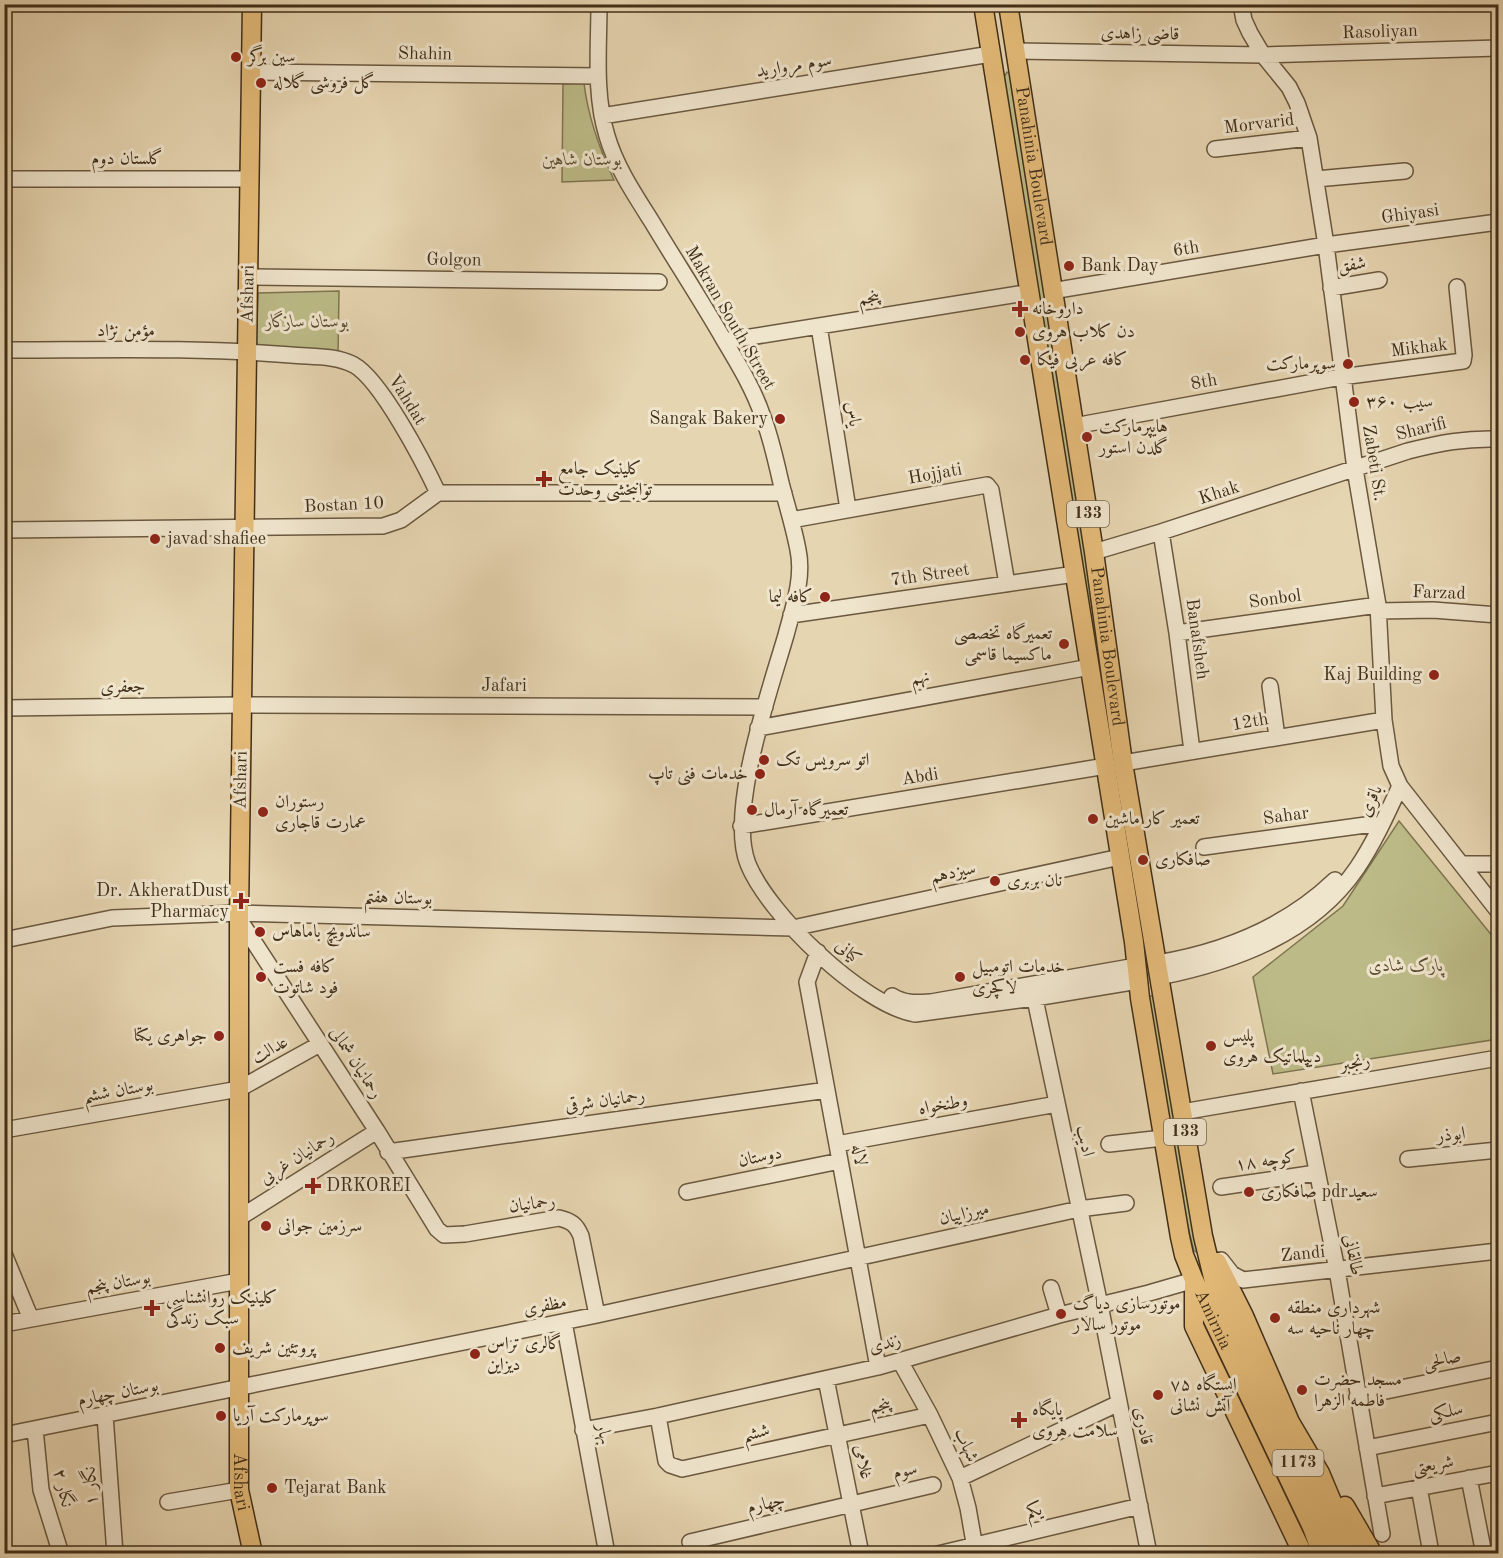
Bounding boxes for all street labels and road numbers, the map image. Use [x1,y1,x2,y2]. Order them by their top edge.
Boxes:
street label: Rasoliyan [1342,22,1418,42]
street label: قاضی زاهدی [1100,24,1179,47]
street label: Shahin [398,45,453,63]
street label: سوم مروارید [755,51,834,87]
street label: Panahinia Boulevard [1012,85,1055,247]
street label: Morvarid [1223,111,1295,137]
street label: گلستان دوم [91,147,163,174]
street label: Ghiyasi [1380,201,1440,227]
street label: 6th [1171,238,1201,260]
street label: Makran South Street [681,243,779,393]
street label: Golgon [426,251,482,269]
street label: شفق [1337,254,1367,277]
street label: Afshari [238,264,258,323]
street label: پنجم [857,287,883,315]
street label: مؤمن نژاد [97,322,155,342]
street label: Mikhak [1389,336,1449,360]
street label: 8th [1189,371,1219,393]
street label: Vahdat [385,372,429,428]
street label: یاس [841,400,864,430]
street label: Sharifi [1394,414,1448,444]
street label: Zabeti St. [1359,424,1389,502]
street label: Hojjati [907,460,964,488]
street label: Khak [1196,478,1242,508]
street label: Bostan 10 [304,494,384,516]
road number: 133 [1067,501,1109,527]
street label: 7th Street [889,561,971,589]
street label: Panahinia Boulevard [1087,565,1127,727]
street label: Farzad [1412,583,1466,603]
street label: Sonbol [1248,586,1303,612]
street label: Banafsheh [1182,597,1212,681]
street label: نهم [909,667,932,696]
street label: Jafari [481,677,527,695]
street label: جعفری [100,678,146,698]
street label: 12th [1230,710,1270,734]
street label: Afshari [231,750,251,809]
street label: Abdi [900,765,940,789]
street label: باقری [1356,782,1388,821]
street label: Sahar [1262,804,1311,828]
street label: سیزدهم [929,859,979,893]
street label: بوستان هفتم [363,888,433,916]
street label: کیانی [832,936,864,968]
street label: رحمانیان شمالی [325,1024,386,1103]
street label: عدالت [249,1033,291,1067]
street label: رنجبر [1337,1052,1372,1076]
street label: بوستان ششم [81,1076,156,1114]
street label: رحمانیان شرقی [564,1085,647,1118]
street label: وطنخواه [917,1092,969,1119]
road number: 133 [1164,1119,1206,1145]
street label: ادیب [1071,1124,1097,1159]
street label: ابوذر [1434,1125,1466,1147]
street label: رحمانیان غربی [257,1128,339,1190]
street label: لاله [848,1143,870,1167]
street label: دوستان [737,1144,784,1171]
street label: کوچه ۱۸ [1234,1148,1298,1177]
street label: رحمانیان [508,1192,556,1217]
street label: میرزاییان [937,1200,991,1230]
street label: طالقانی [1340,1233,1366,1277]
street label: Zandi [1280,1243,1326,1265]
street label: بوستان پنجم [84,1268,153,1304]
street label: Amirnia [1191,1287,1235,1352]
street label: مظفری [522,1293,569,1321]
street label: زندی [867,1331,903,1358]
street label: صالحی [1421,1347,1463,1375]
street label: بوستان چهارم [76,1376,161,1416]
street label: پنجم [868,1395,895,1424]
street label: سلکی [1427,1399,1465,1427]
street label: قادری [1130,1405,1156,1447]
street label: بهار [591,1420,615,1446]
street label: ششم [741,1421,773,1453]
street label: شهاب [949,1425,982,1466]
street label: غلامی [851,1443,875,1481]
road number: 1173 [1272,1450,1324,1476]
street label: شریعتی [1411,1452,1456,1481]
street label: Afshari [230,1453,252,1513]
street label: سوم [891,1459,920,1488]
street label: نگار ۲ [49,1466,80,1509]
street label: نگار ۱ [77,1466,102,1506]
street label: چهارم [745,1491,788,1523]
street label: یکم [1024,1498,1047,1528]

